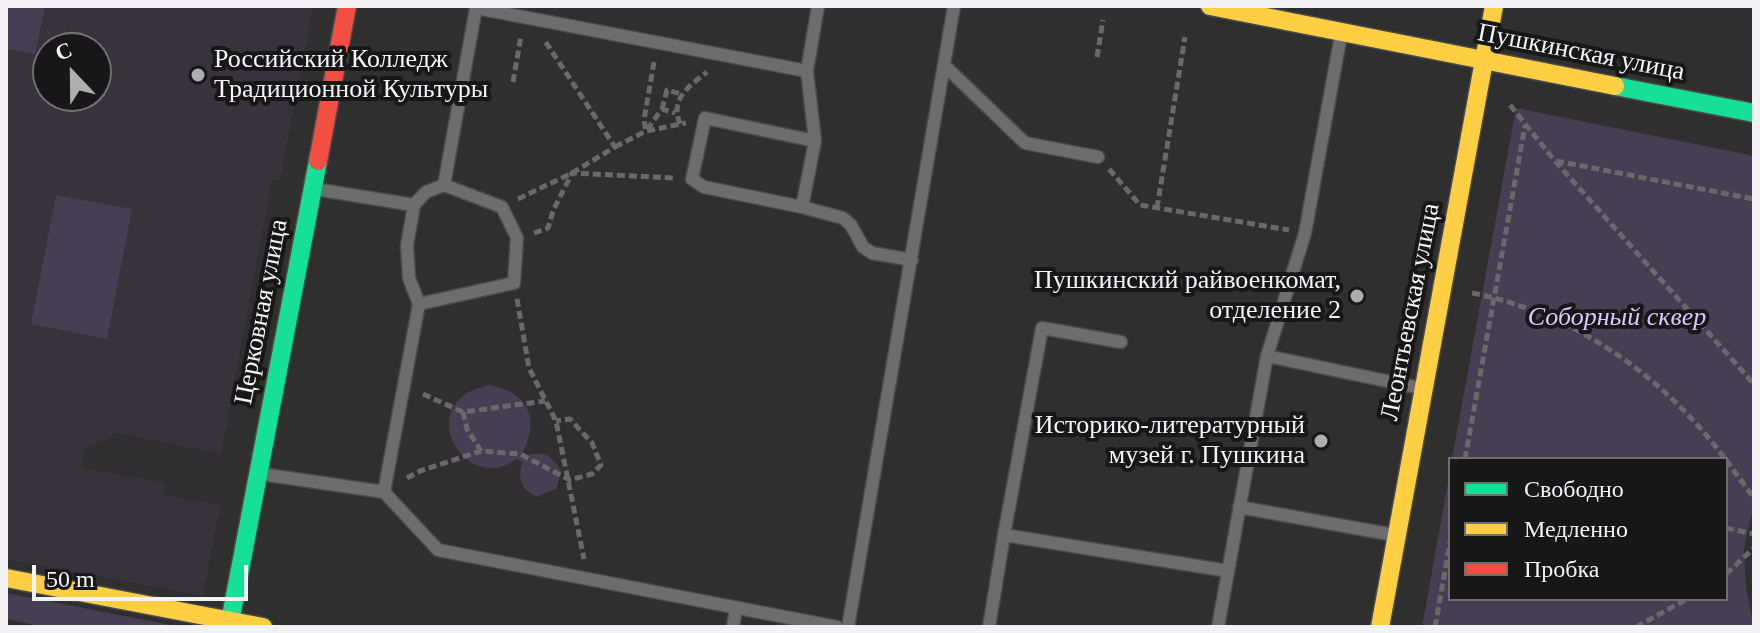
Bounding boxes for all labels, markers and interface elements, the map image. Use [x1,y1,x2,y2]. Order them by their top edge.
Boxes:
street label: Пушкинская улица [1475,18,1687,88]
north arrow [32,32,112,112]
text: С [52,37,76,66]
place label: Российский Колледж Традиционной Культуры [214,44,488,106]
marker: Российский Колледж Традиционной Культуры [189,66,207,84]
street label: Леонтьевская улица [1375,201,1447,423]
street label: Церковная улица [229,217,295,407]
place label: Пушкинский райвоенкомат, отделение 2 [1034,265,1341,326]
marker: Пушкинский райвоенкомат, отделение 2 [1348,287,1366,305]
park label: Соборный сквер [1528,302,1706,334]
place label: Историко-литературный музей г. Пушкина [1035,410,1305,472]
marker: Историко-литературный музей г. Пушкина [1312,432,1330,450]
legend [1448,457,1728,601]
text: Свободно [1524,476,1624,502]
text: Медленно [1524,516,1628,542]
scale bar [36,549,252,599]
text: Пробка [1524,556,1600,582]
text: 50 m [46,566,95,592]

